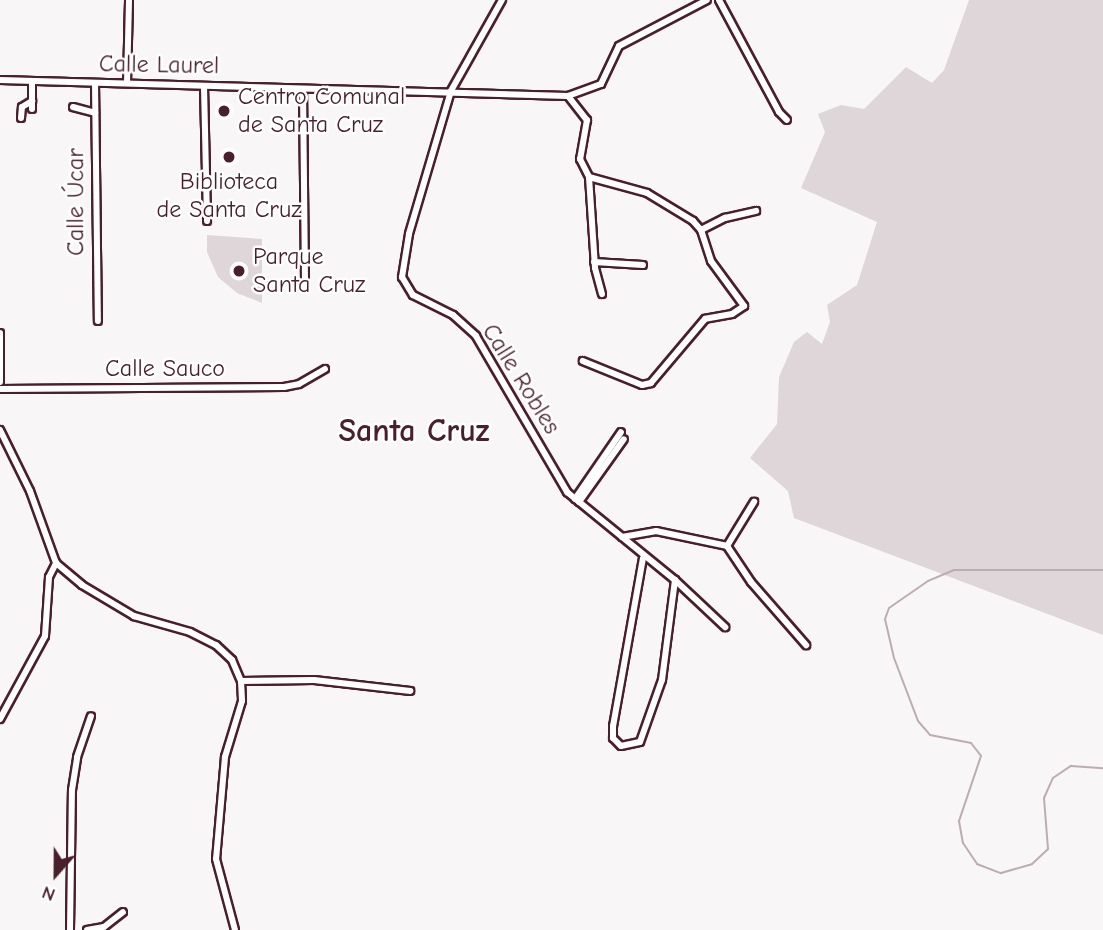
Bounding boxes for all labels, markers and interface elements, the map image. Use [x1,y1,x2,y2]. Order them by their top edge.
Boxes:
street label: Calle Laurel [99,50,219,80]
place label: Centro Comunal de Santa Cruz [238,83,405,139]
marker: Centro Comunal de Santa Cruz [216,103,232,119]
street label: Calle Úcar [62,148,90,256]
marker: Biblioteca de Santa Cruz [221,149,237,165]
place label: Biblioteca de Santa Cruz [156,168,302,224]
place label: Parque Santa Cruz [253,243,365,299]
marker: Parque Santa Cruz [231,263,247,279]
street label: Calle Robles [476,319,566,439]
street label: Calle Sauco [105,355,225,383]
district label: Santa Cruz [339,412,489,450]
north arrow [21,839,91,909]
text: N [39,881,58,906]

